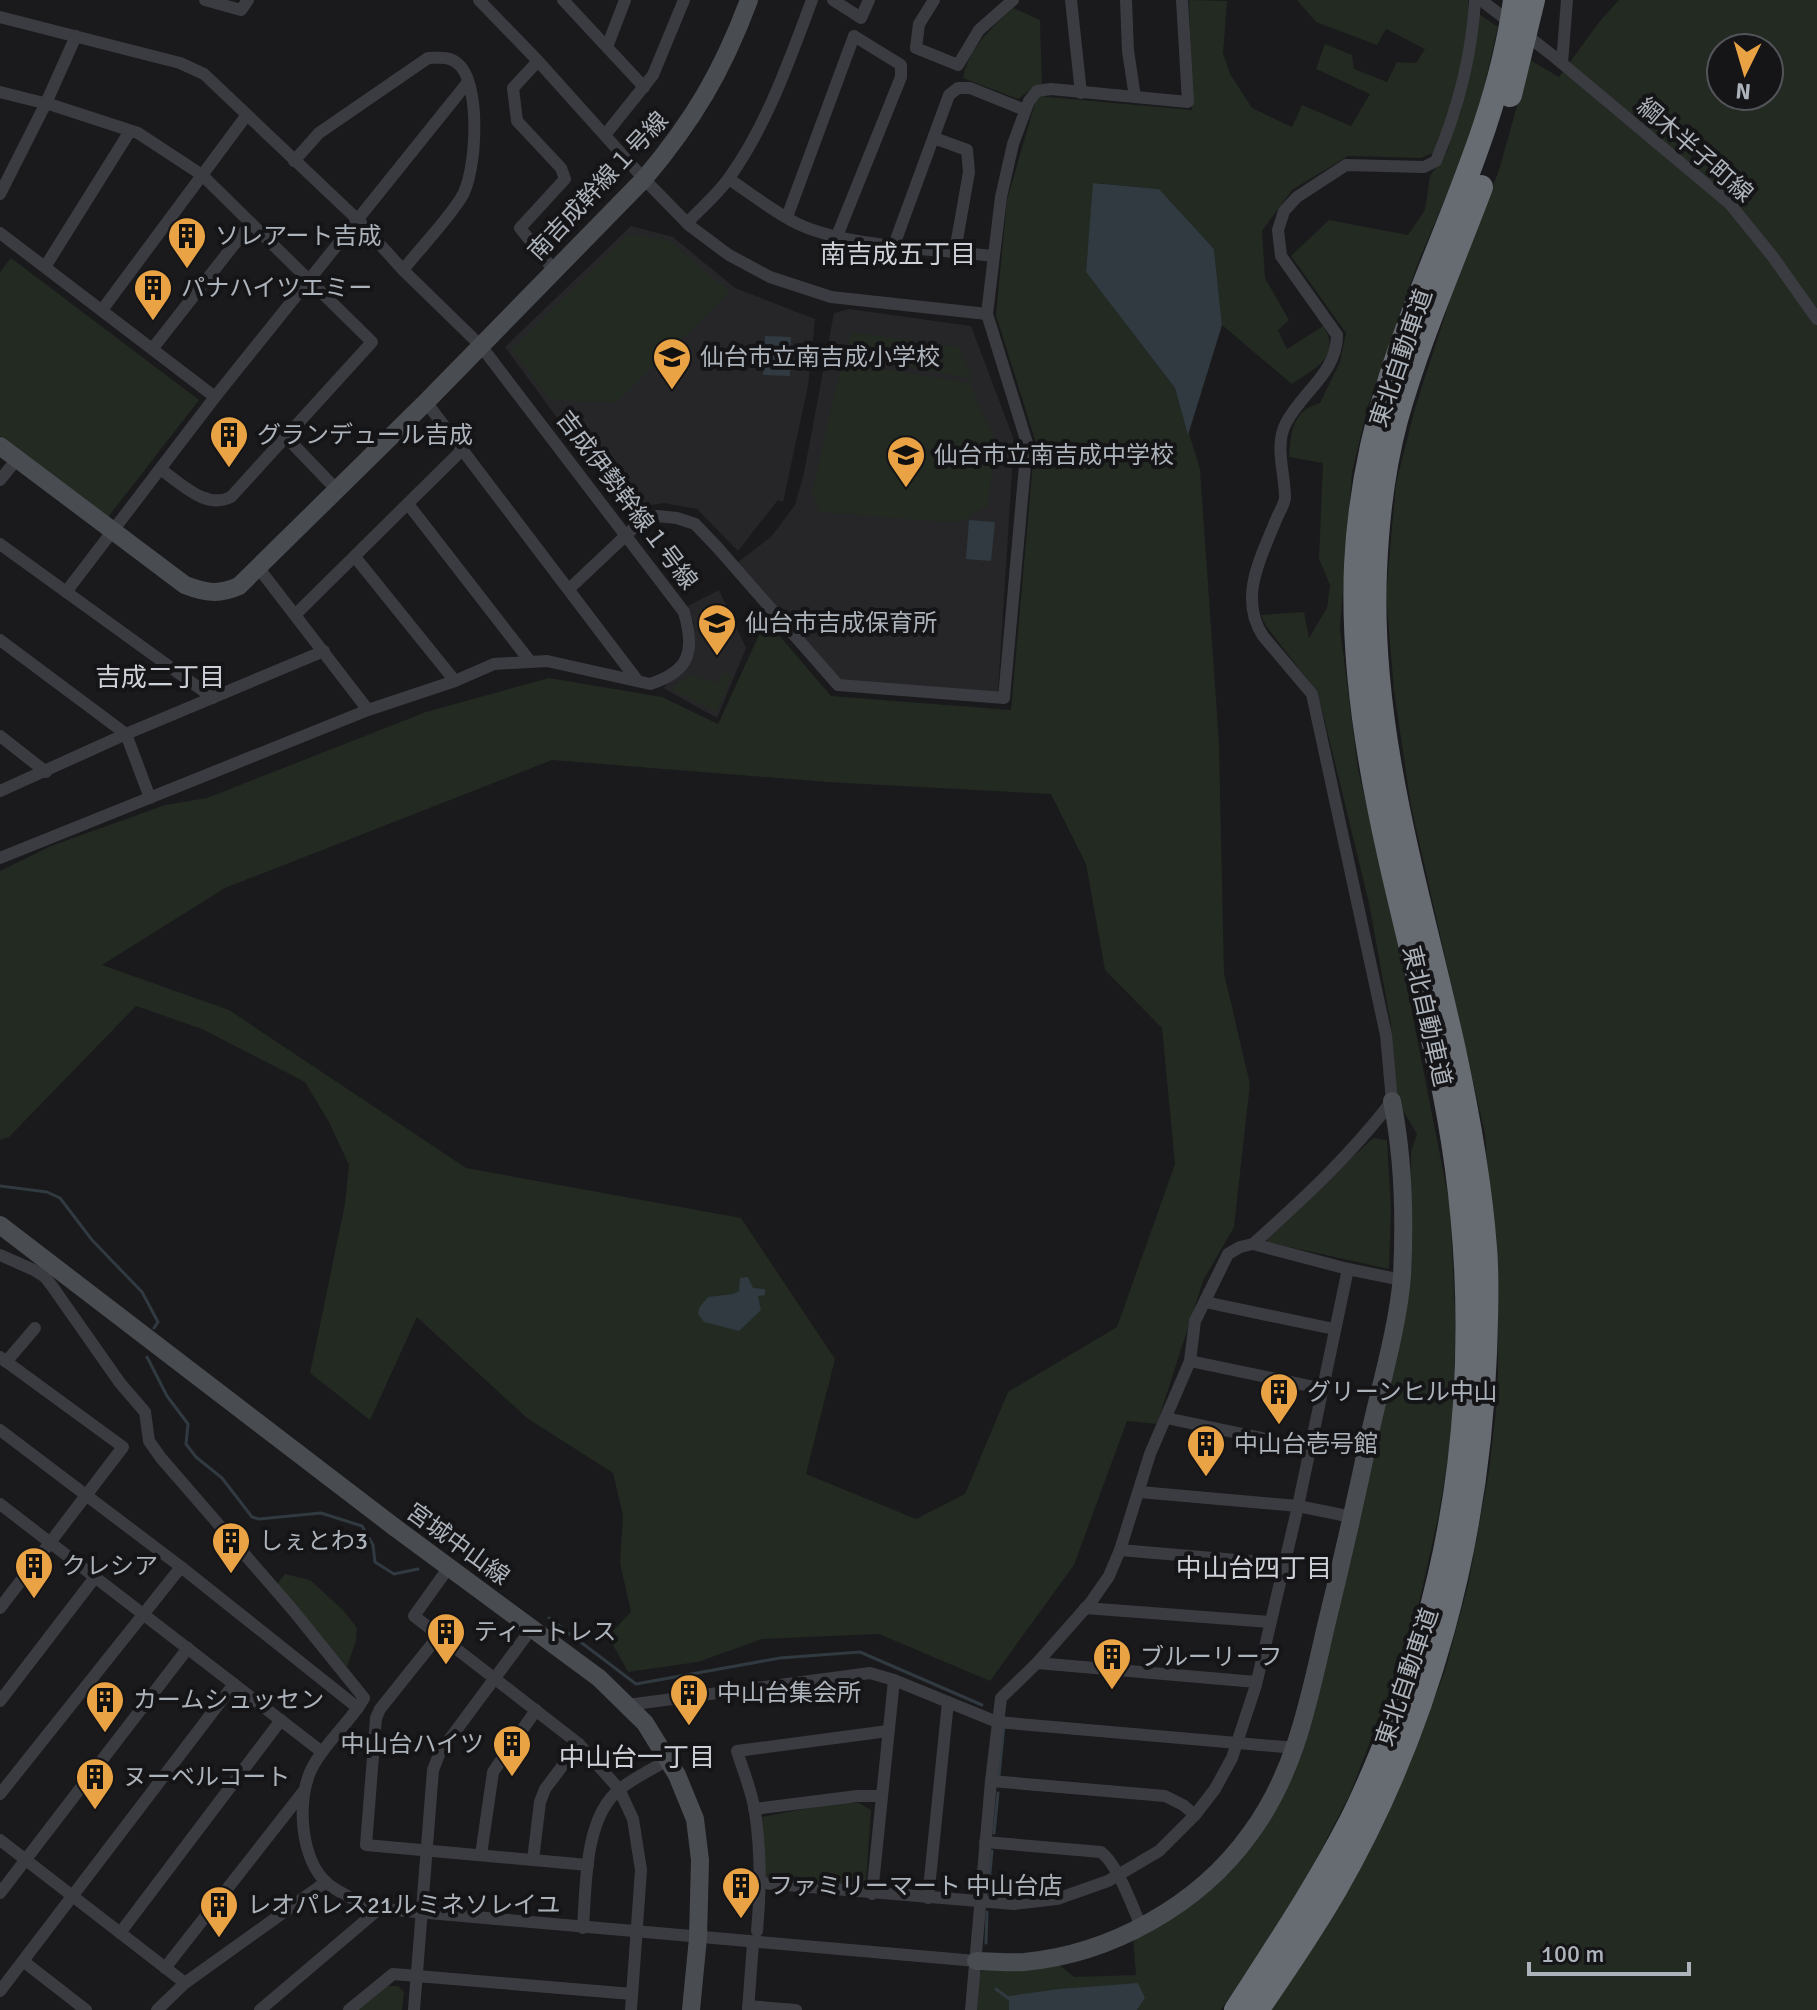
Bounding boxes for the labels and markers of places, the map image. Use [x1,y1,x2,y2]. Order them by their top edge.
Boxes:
building icon: ソレアート吉成 [166,215,208,270]
place label: ソレアート吉成 [215,221,382,251]
building icon: パナハイツエミー [132,267,174,322]
place label: パナハイツエミー [181,273,373,303]
school or university icon: 仙台市立南吉成小学校 [651,336,693,391]
place label: 仙台市立南吉成小学校 [700,342,940,372]
building icon: グランデュール吉成 [208,414,250,469]
place label: グランデュール吉成 [257,420,473,450]
school or university icon: 仙台市立南吉成中学校 [885,434,927,489]
place label: 仙台市立南吉成中学校 [934,440,1174,470]
school or university icon: 仙台市吉成保育所 [696,602,738,657]
place label: 仙台市吉成保育所 [745,608,937,638]
building icon: グリーンヒル中山 [1258,1371,1300,1426]
place label: グリーンヒル中山 [1307,1377,1498,1407]
building icon: 中山台壱号館 [1185,1423,1227,1478]
place label: 中山台壱号館 [1234,1429,1378,1459]
building icon: しぇとわ3 [210,1520,252,1575]
place label: しぇとわ3 [259,1526,368,1556]
building icon: クレシア [13,1545,55,1600]
place label: クレシア [62,1551,158,1581]
building icon: ティートレス [425,1611,467,1666]
place label: ティートレス [474,1617,617,1647]
building icon: ブルーリーフ [1091,1636,1133,1691]
place label: ブルーリーフ [1140,1642,1283,1672]
building icon: 中山台集会所 [668,1672,710,1727]
place label: 中山台集会所 [717,1678,861,1708]
building icon: カームシュッセン [84,1679,126,1734]
place label: カームシュッセン [133,1685,324,1715]
building icon: 中山台ハイツ [491,1723,533,1778]
place label: 中山台ハイツ [340,1729,484,1759]
building icon: ヌーベルコート [74,1756,116,1811]
place label: ヌーベルコート [123,1762,291,1792]
building icon: ファミリーマート 中山台店 [720,1865,762,1920]
place label: ファミリーマート 中山台店 [769,1871,1062,1901]
building icon: レオパレス21ルミネソレイユ [198,1884,240,1939]
place label: レオパレス21ルミネソレイユ [247,1890,560,1920]

